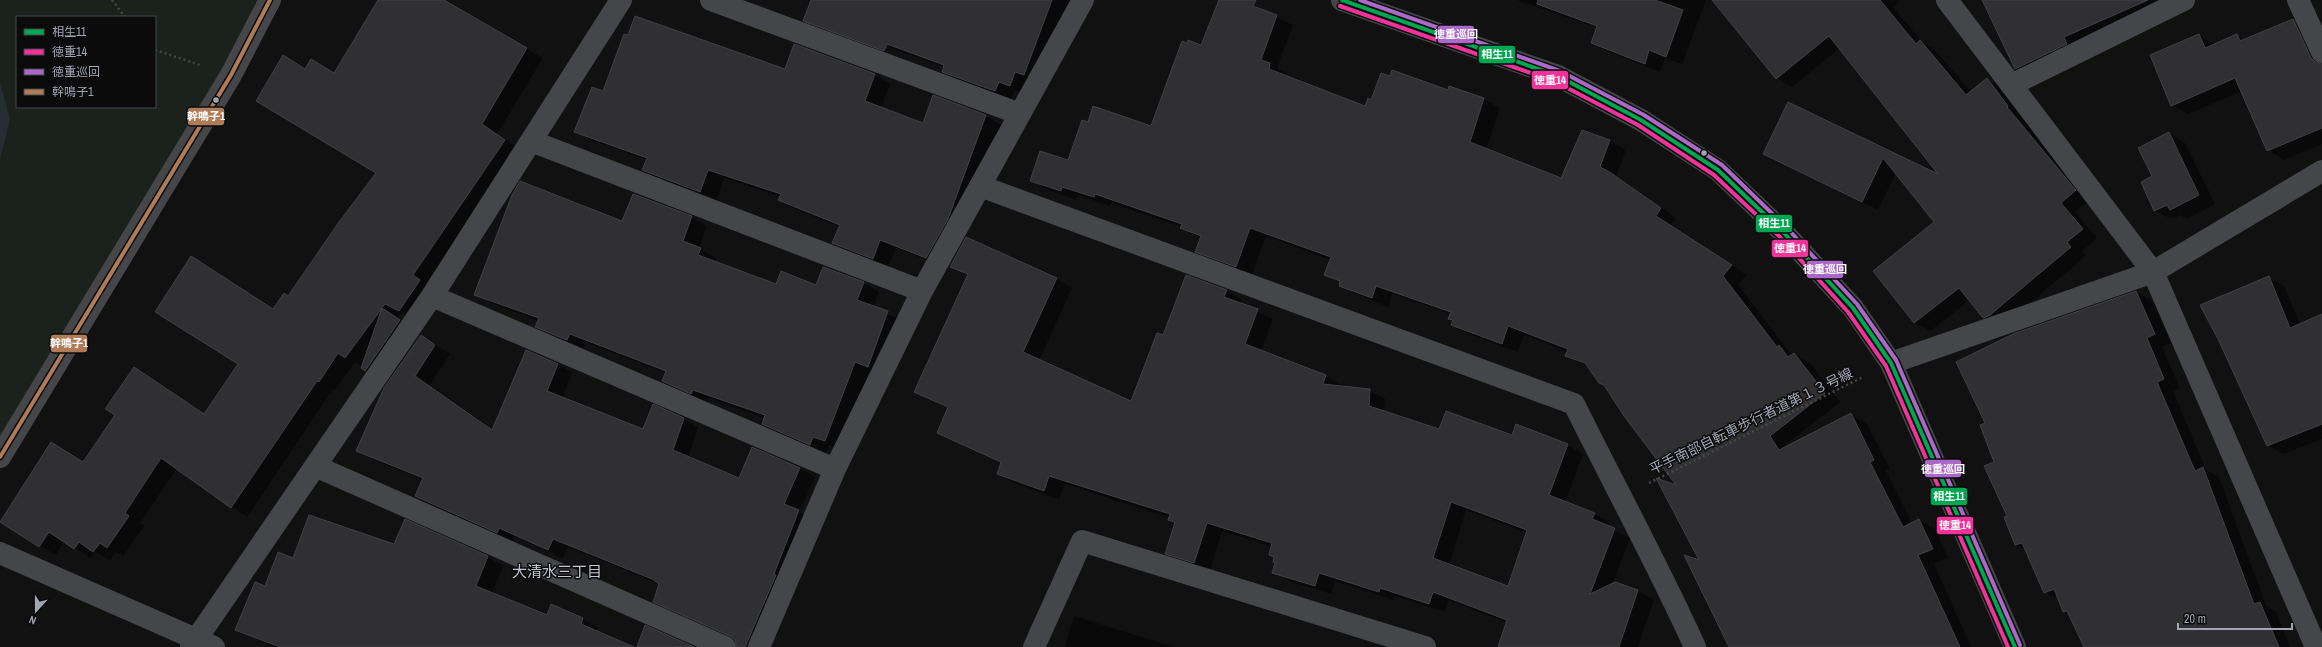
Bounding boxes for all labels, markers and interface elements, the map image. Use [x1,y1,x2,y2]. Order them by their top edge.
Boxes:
legend [16,16,156,108]
text: 相生11 [52,24,87,40]
line badge: 徳重巡回 [1437,25,1475,44]
text: 徳重巡回 [1434,27,1478,41]
text: 徳重14 [52,44,87,60]
line badge: 相生11 [1478,45,1516,64]
text: 相生11 [1481,47,1513,61]
text: 徳重巡回 [52,64,100,80]
line badge: 徳重14 [1531,70,1569,90]
text: 徳重14 [1534,73,1566,87]
text: 幹鳴子1 [52,84,94,100]
unlabelled marker [211,95,221,105]
line badge: 幹鳴子1 [187,107,225,126]
text: 幹鳴子1 [187,109,225,123]
unlabelled marker [1699,148,1709,158]
line badge: 相生11 [1755,214,1793,233]
text: 相生11 [1758,216,1790,230]
line badge: 徳重14 [1771,239,1809,258]
text: 徳重14 [1774,241,1806,255]
line badge: 徳重巡回 [1806,260,1844,279]
text: 徳重巡回 [1803,262,1847,276]
line badge: 幹鳴子1 [50,334,88,353]
text: 幹鳴子1 [50,336,88,350]
street label: 平手南部自転車歩行者道第１３号線 [1646,364,1856,478]
line badge: 徳重巡回 [1924,459,1962,478]
text: 徳重巡回 [1921,462,1965,476]
line badge: 相生11 [1930,487,1968,506]
text: 相生11 [1933,489,1965,503]
line badge: 徳重14 [1936,516,1974,535]
text: 徳重14 [1939,518,1971,532]
district label: 大清水三丁目 [512,561,602,582]
north arrow [16,591,56,631]
scale bar [2178,605,2292,631]
text: 20 m [2184,611,2206,627]
text: N [27,613,38,628]

